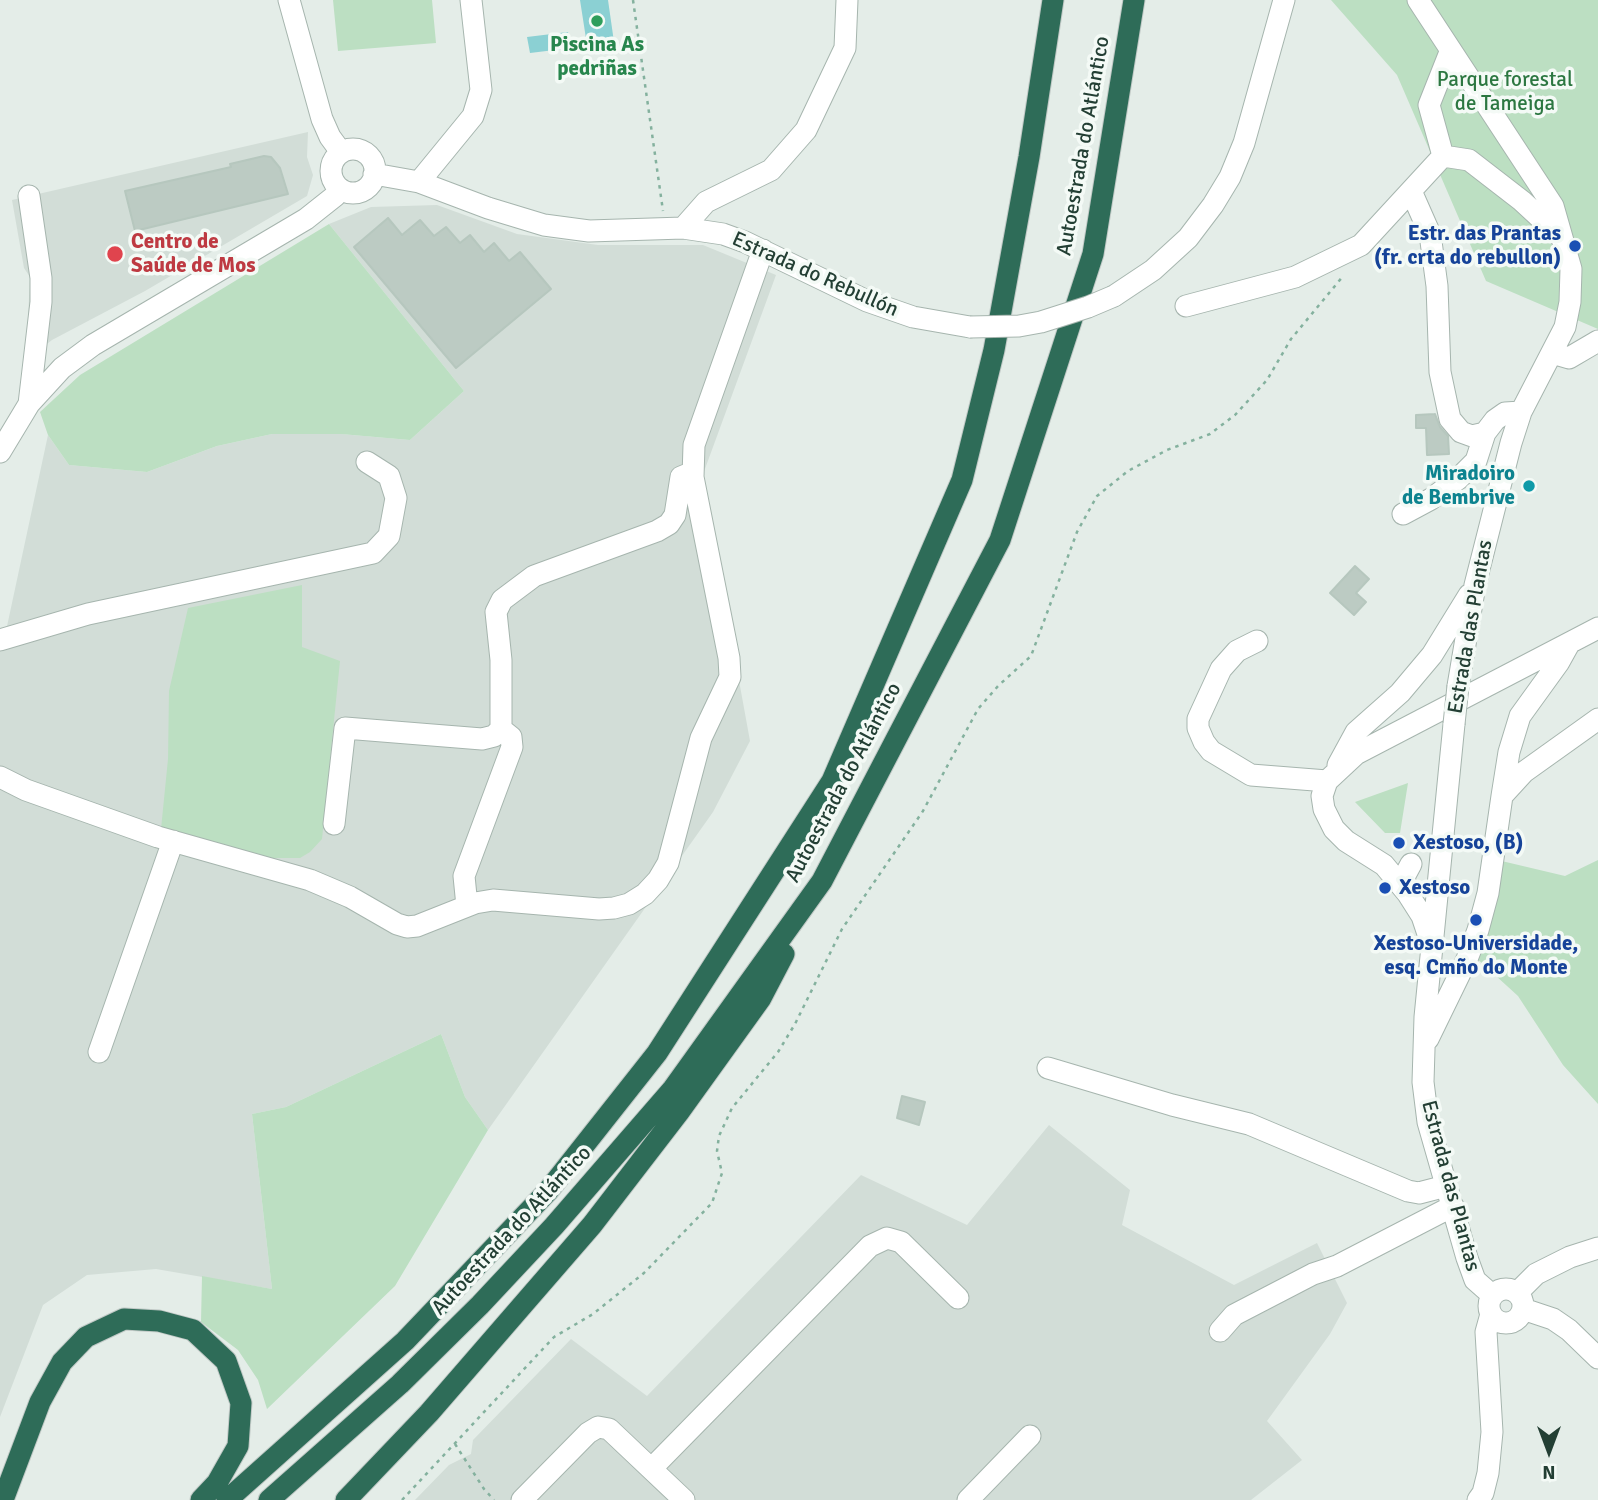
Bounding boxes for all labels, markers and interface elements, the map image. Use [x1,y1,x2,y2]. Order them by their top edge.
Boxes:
marker: Piscina As pedriñas [589,13,605,29]
place label: Piscina As pedriñas [550,32,644,82]
street label: Autoestrada do Atlántico [1052,34,1116,258]
park label: Parque forestal de Tameiga [1437,67,1573,117]
place label: Estr. das Prantas (fr. crta do rebullon) [1374,221,1561,271]
street label: Estrada do Rebullón [728,227,902,323]
place label: Centro de Saúde de Mos [131,229,255,279]
marker: Estr. das Prantas (fr. crta do rebullon) [1567,238,1583,254]
marker: Centro de Saúde de Mos [105,244,125,264]
place label: Miradoiro de Bembrive [1402,461,1515,511]
marker: Miradoiro de Bembrive [1521,478,1537,494]
street label: Estrada das Plantas [1443,538,1499,716]
street label: Autoestrada do Atlántico [781,679,907,887]
place label: Xestoso, (B) [1413,830,1523,856]
marker: Xestoso, (B) [1391,835,1407,851]
place label: Xestoso [1399,875,1470,901]
marker: Xestoso [1377,880,1393,896]
marker: Xestoso-Universidade, esq. Cmño do Monte [1468,912,1484,928]
place label: Xestoso-Universidade, esq. Cmño do Monte [1373,931,1579,981]
street label: Estrada das Plantas [1415,1098,1485,1274]
street label: Autoestrada do Atlántico [427,1141,597,1321]
north arrow [1514,1416,1584,1486]
text: N [1542,1460,1556,1484]

